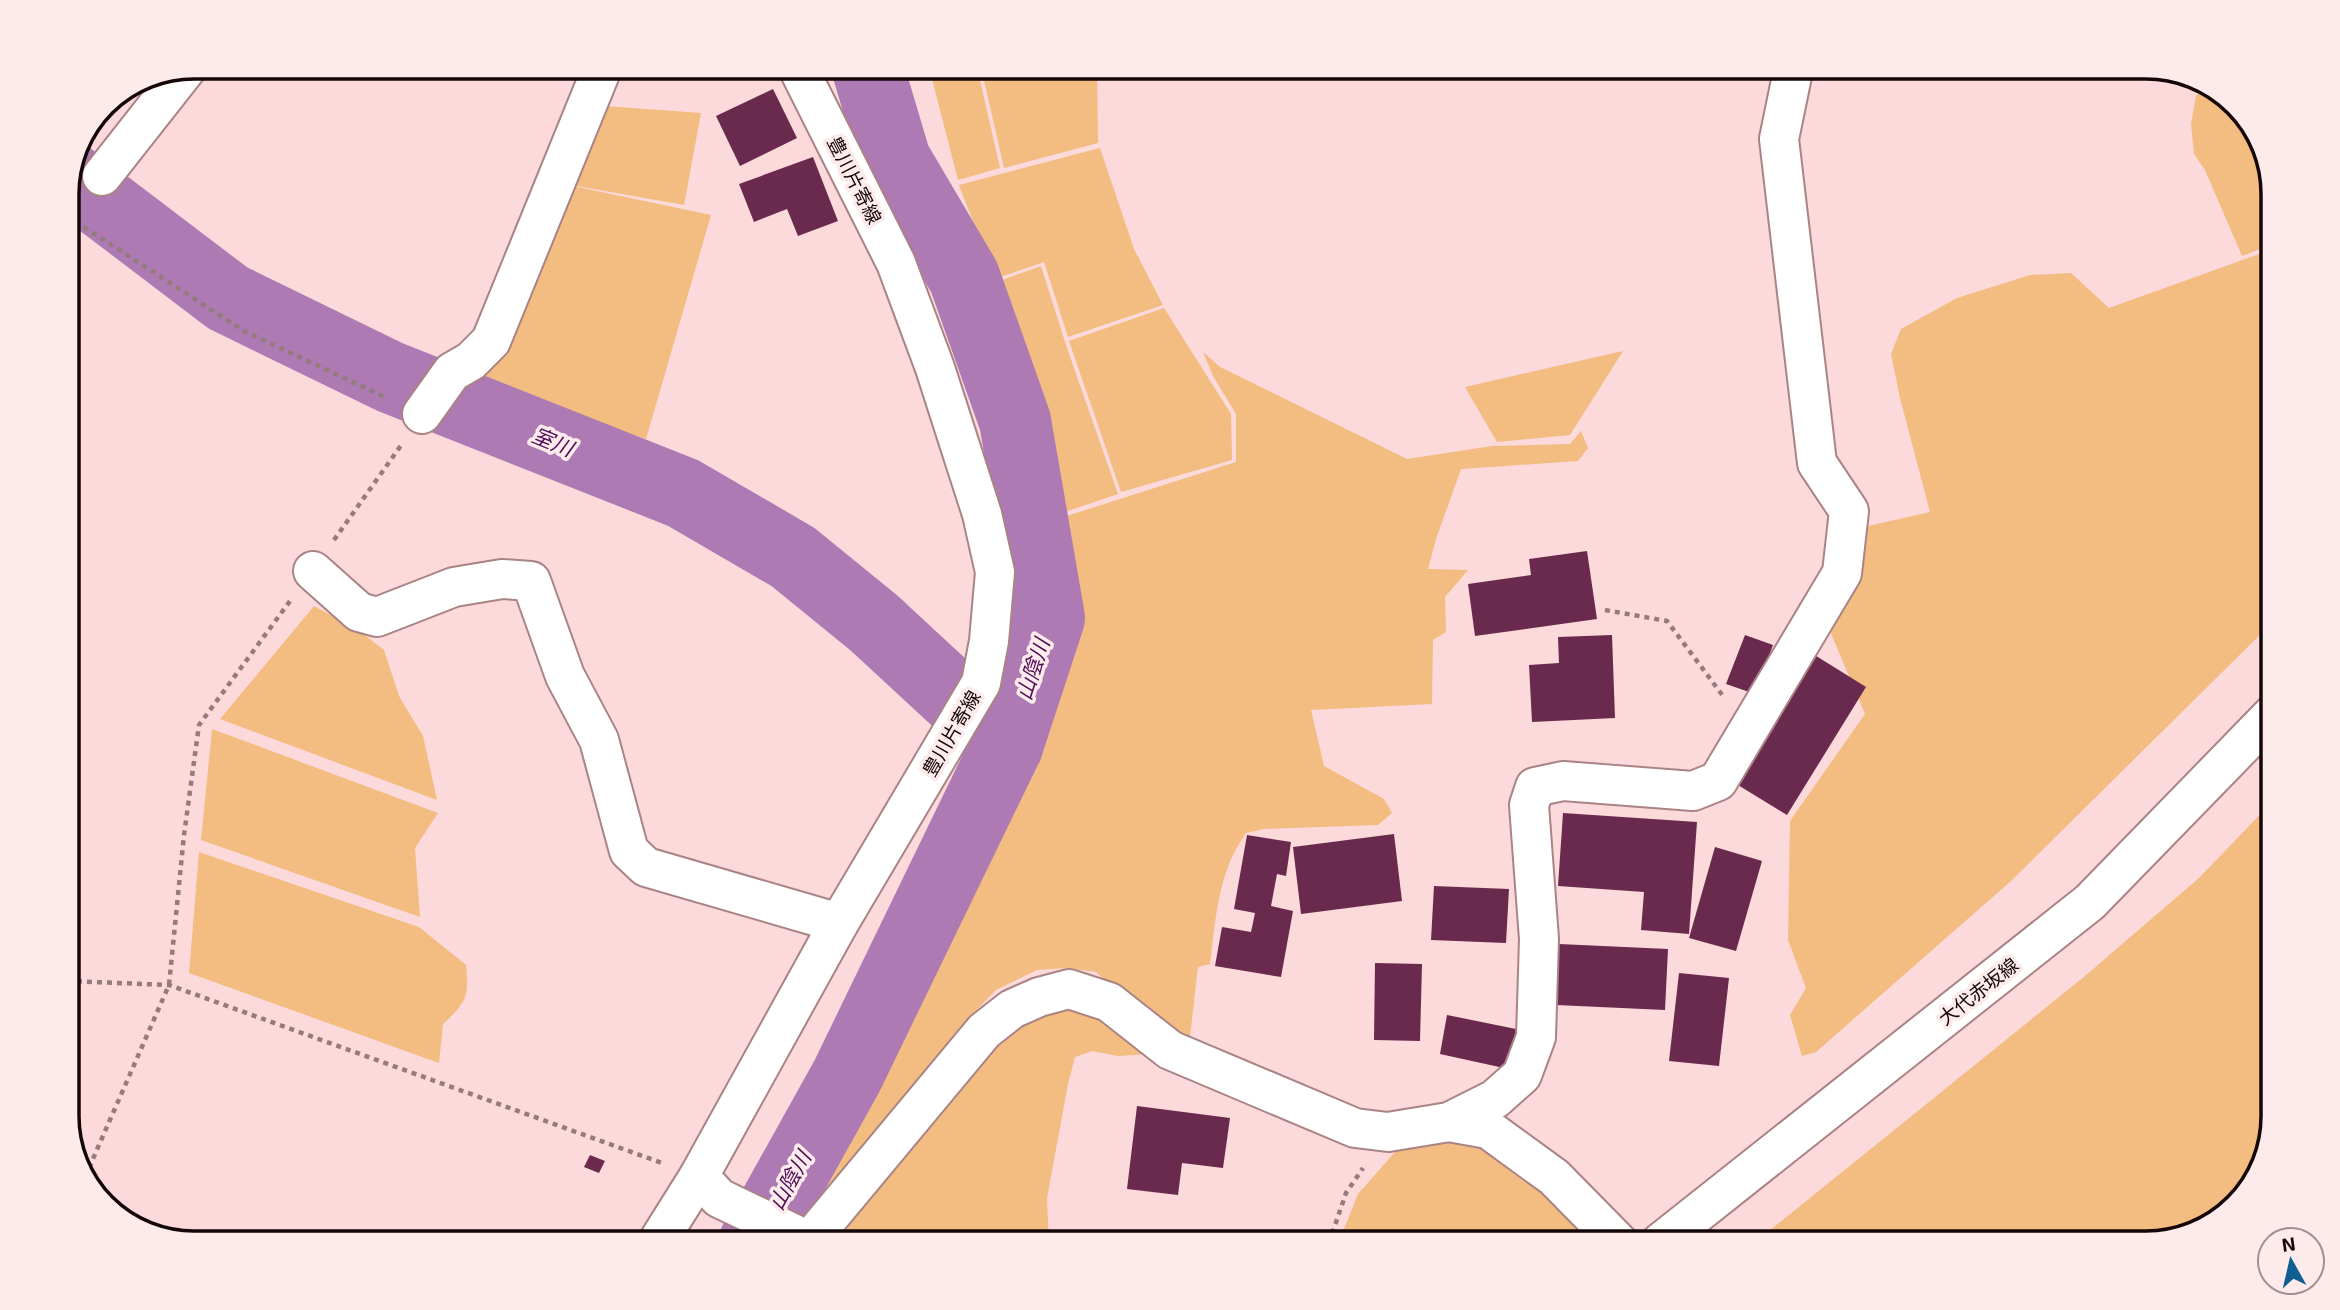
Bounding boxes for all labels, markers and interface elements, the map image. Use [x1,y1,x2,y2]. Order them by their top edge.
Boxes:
street label: 豊川片寄線 [823,132,887,228]
water label: 室川 [529,422,579,461]
water label: 山陰川 [1010,633,1054,703]
street label: 豊川片寄線 [917,686,985,780]
street label: 大代赤坂線 [1933,953,2023,1029]
water label: 山陰川 [763,1145,816,1214]
north arrow [2256,1226,2326,1296]
text: N [2280,1231,2297,1256]

